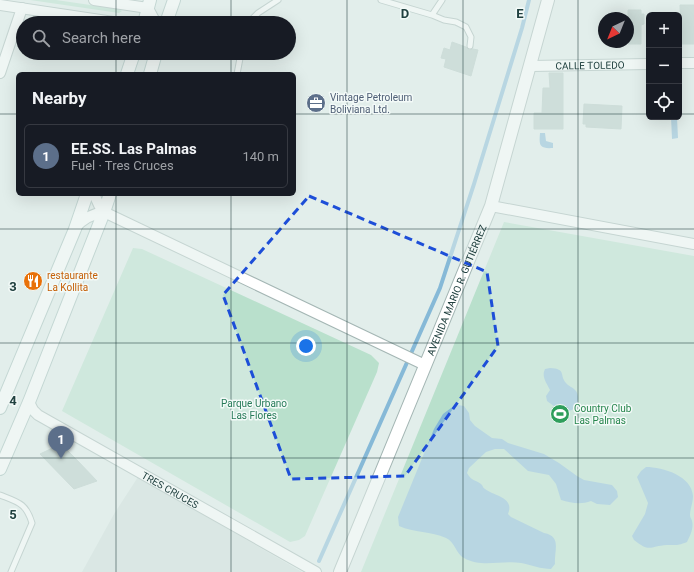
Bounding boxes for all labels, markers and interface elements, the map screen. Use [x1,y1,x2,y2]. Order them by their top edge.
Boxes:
text: D [401,6,409,21]
text: E [516,6,524,21]
north arrow [598,12,634,48]
map controls [646,12,682,120]
button: + [646,12,682,48]
search box [16,16,296,60]
icon: search [30,27,52,49]
text: Search here [62,29,141,47]
button: − [646,48,682,84]
street label: CALLE TOLEDO [555,59,625,71]
button: locate [646,84,682,120]
text: Nearby [32,88,87,108]
office icon: Vintage Petroleum Boliviana Ltd. [305,92,327,114]
place label: Vintage Petroleum Boliviana Ltd. [330,92,412,115]
text: EE.SS. Las Palmas [71,140,197,158]
text: 1 [42,149,50,164]
text: 140 m [242,149,279,164]
text: Fuel · Tres Cruces [71,158,174,173]
street label: AVENIDA MARIO R. GUTIÉRREZ [425,223,488,357]
restaurant icon: restaurante La Kollita [22,270,44,292]
place label: restaurante La Kollita [47,270,98,293]
text: 3 [9,279,17,294]
your location [296,336,316,356]
text: 4 [9,393,17,408]
park label: Parque Urbano Las Flores [221,398,287,421]
sports icon: Country Club Las Palmas [549,403,571,425]
place label: Country Club Las Palmas [574,403,632,426]
pin: 1 [48,426,74,459]
street label: TRES CRUCES [140,469,201,510]
text: 5 [9,507,17,522]

